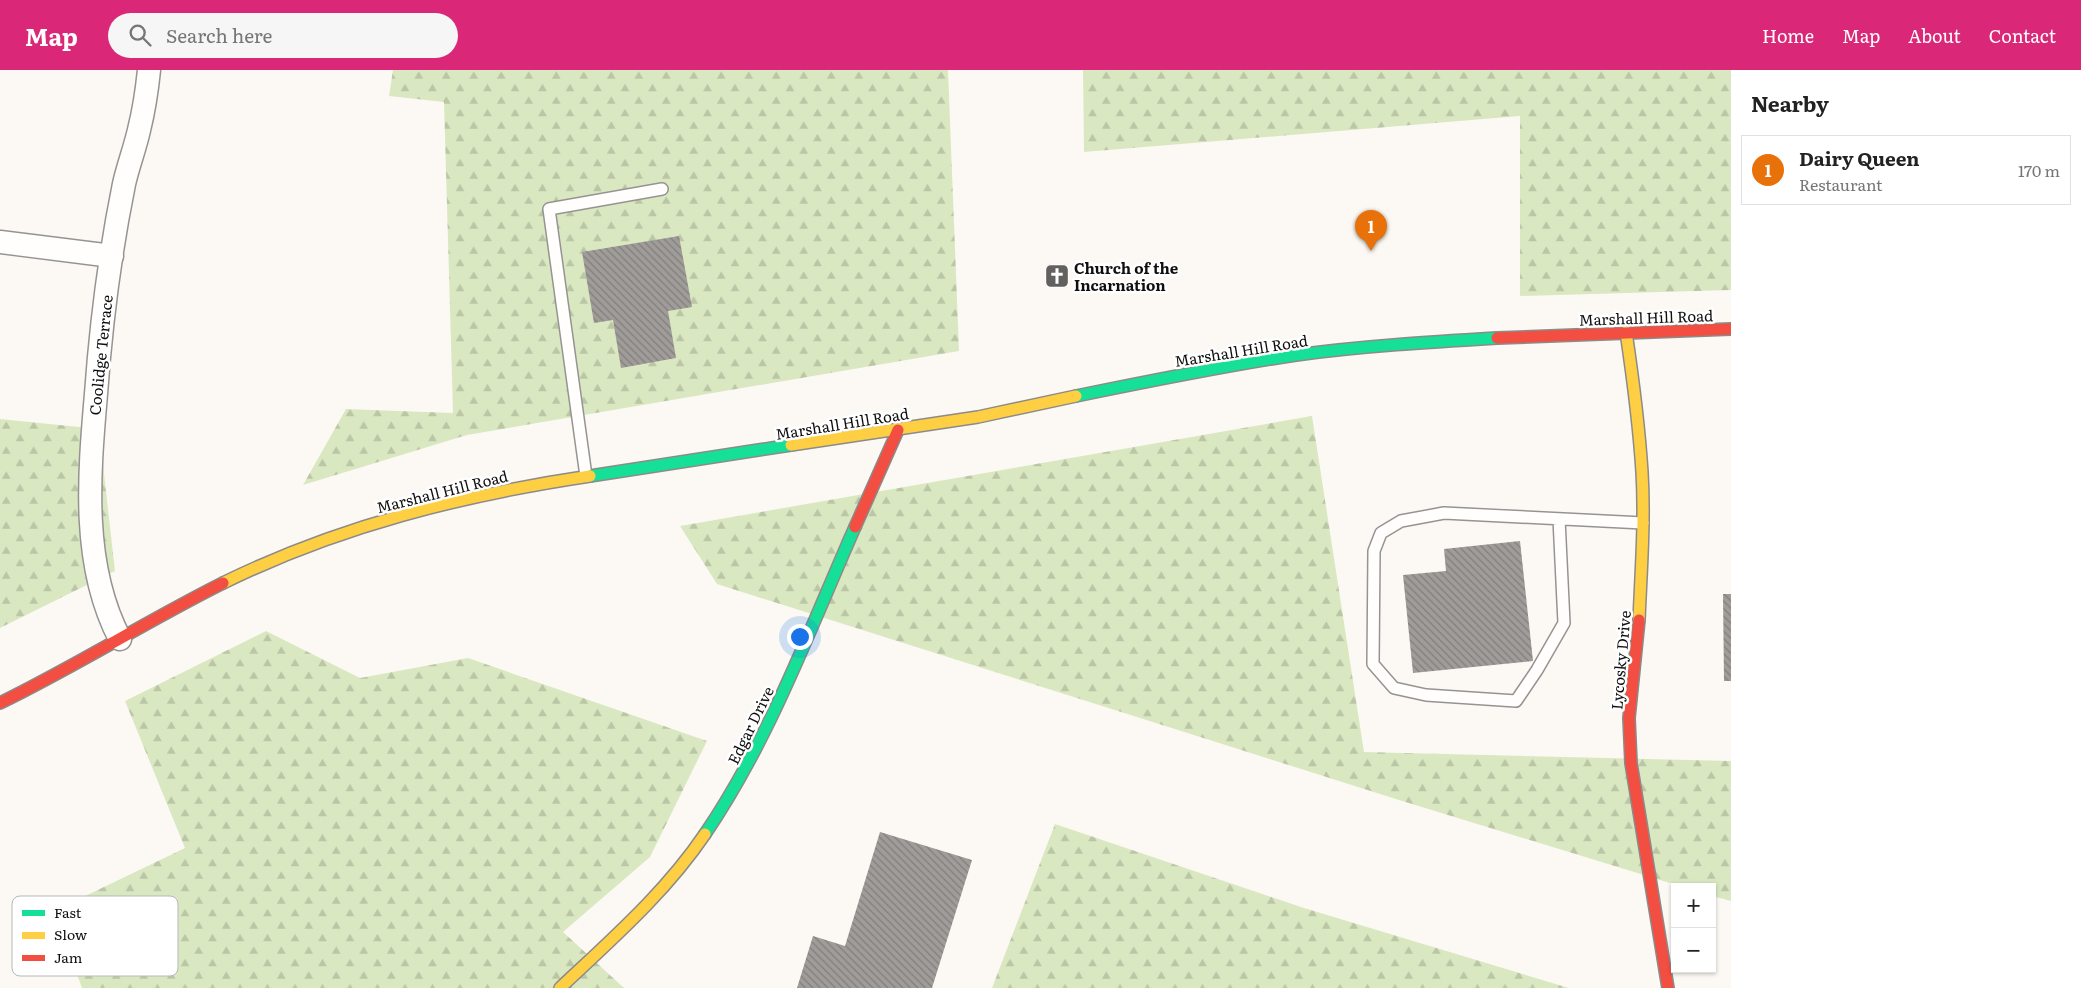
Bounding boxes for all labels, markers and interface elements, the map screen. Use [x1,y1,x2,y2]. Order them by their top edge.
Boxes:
search box [108,13,458,58]
text: Map [25,18,78,53]
icon: search [126,21,154,49]
text: Search here [166,21,272,49]
text: Home [1762,22,1814,49]
text: Map [1842,22,1880,49]
text: About [1908,22,1961,49]
text: Contact [1989,22,2056,49]
text: Nearby [1751,87,1829,118]
text: Dairy Queen [1799,144,1920,172]
text: 1 [1765,158,1771,182]
text: 170 m [2018,158,2060,182]
text: Restaurant [1799,172,1883,196]
pin: 1 [1355,210,1387,251]
place label: Church of the Incarnation [1074,256,1179,296]
church icon: Church of the Incarnation [1044,263,1070,289]
street label: Coolidge Terrace [82,293,118,416]
street label: Marshall Hill Road [1578,303,1714,331]
street label: Marshall Hill Road [1173,328,1309,372]
street label: Marshall Hill Road [774,401,910,445]
street label: Marshall Hill Road [374,464,510,518]
street label: Lycosky Drive [1604,609,1636,711]
your location [787,624,813,650]
street label: Edgar Drive [721,682,779,768]
map controls [1671,883,1716,973]
button: + [1671,883,1716,928]
legend [12,896,178,976]
text: Fast [54,902,82,922]
text: Slow [54,924,87,944]
button: − [1671,928,1716,973]
text: Jam [54,947,83,967]

